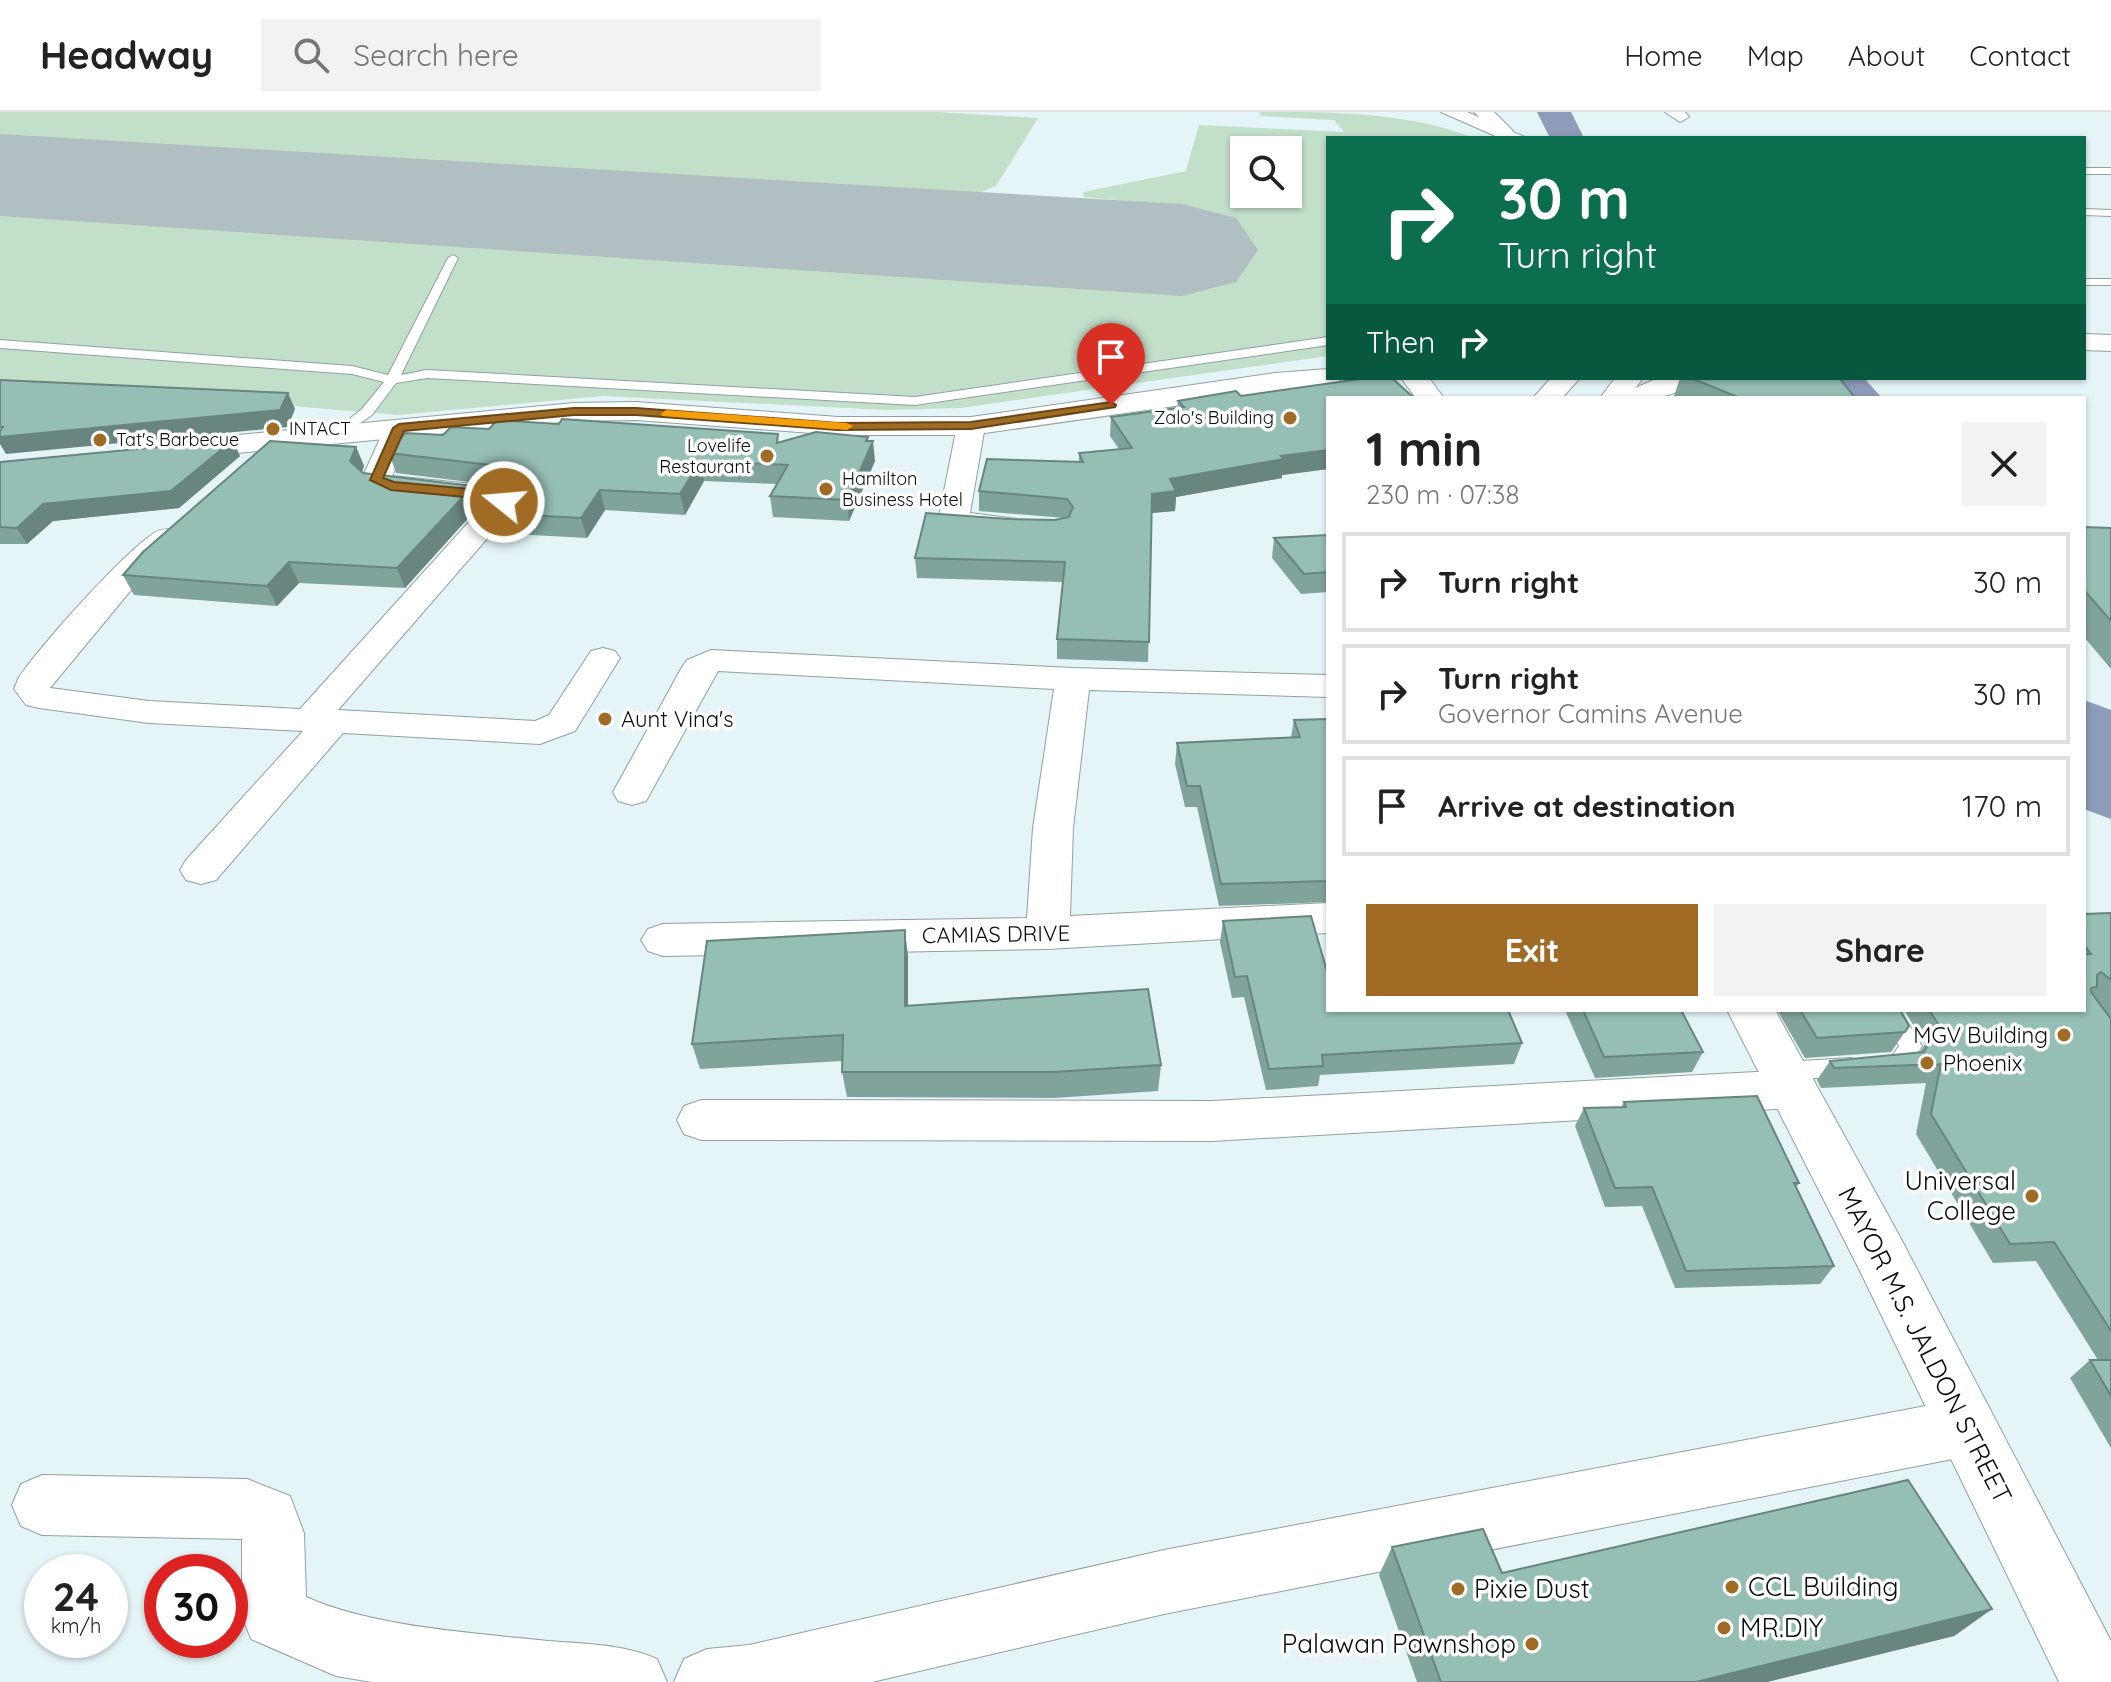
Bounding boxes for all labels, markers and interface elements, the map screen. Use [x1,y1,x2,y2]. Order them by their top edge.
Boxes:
search box [261,19,821,91]
text: Headway [40,31,213,79]
icon: search [289,33,333,77]
text: Search here [353,36,519,74]
text: Home [1624,38,1703,73]
text: Map [1747,38,1804,73]
text: About [1848,38,1925,73]
text: Contact [1969,38,2071,73]
map controls [1230,136,1302,208]
button: search [1230,136,1302,208]
text: 30 m [1498,163,1630,233]
icon: right [1366,168,1470,272]
text: Turn right [1498,232,1657,277]
icon: right [1451,320,1495,364]
pin [1077,323,1145,405]
text: Then [1366,323,1435,361]
icon: arrive [1089,335,1133,379]
place label: Zalo's Building [1154,406,1274,429]
marker: Zalo's Building [1281,409,1299,427]
place label: INTACT [289,417,351,440]
text: 1 min [1366,418,1482,478]
marker: INTACT [264,420,282,438]
button: close [1962,422,2046,506]
place label: Tat's Barbecue [116,428,239,451]
marker: Tat's Barbecue [91,431,109,449]
place label: Lovelife Restaurant [659,434,751,478]
marker: Lovelife Restaurant [758,447,776,465]
position arrow [462,460,546,544]
place label: Hamilton Business Hotel [842,467,963,511]
text: 230 m · 07:38 [1366,478,1519,511]
marker: Hamilton Business Hotel [817,480,835,498]
icon: right [1370,560,1414,604]
text: Turn right [1438,563,1579,601]
text: 30 m [1973,563,2042,601]
text: Turn right [1438,659,1579,697]
icon: right [1370,672,1414,716]
text: 30 m [1973,675,2042,713]
text: Governor Camins Avenue [1438,697,1743,730]
place label: Aunt Vina's [621,705,734,733]
marker: Aunt Vina's [596,710,614,728]
icon: arrive [1370,784,1414,828]
text: Arrive at destination [1438,787,1736,825]
text: 170 m [1962,787,2042,825]
button: Exit [1366,904,1698,996]
button: Share [1714,904,2046,996]
street label: CAMIAS DRIVE [922,919,1070,949]
place label: MGV Building [1913,1021,2048,1049]
marker: MGV Building [2055,1026,2073,1044]
place label: Phoenix [1943,1049,2022,1077]
marker: Phoenix [1918,1054,1936,1072]
place label: Universal College [1904,1164,2016,1227]
street label: MAYOR M.S. JALDON STREET [1831,1181,2020,1509]
marker: Universal College [2023,1187,2041,1205]
speed limit sign: 30 [144,1554,248,1658]
place label: CCL Building [1748,1570,1898,1603]
text: 24 [53,1571,99,1621]
place label: Pixie Dust [1474,1572,1590,1605]
marker: CCL Building [1723,1578,1741,1596]
marker: Pixie Dust [1449,1580,1467,1598]
place label: MR.DIY [1740,1611,1824,1644]
text: km/h [51,1613,101,1638]
marker: MR.DIY [1715,1619,1733,1637]
place label: Palawan Pawnshop [1282,1627,1516,1660]
marker: Palawan Pawnshop [1523,1635,1541,1653]

